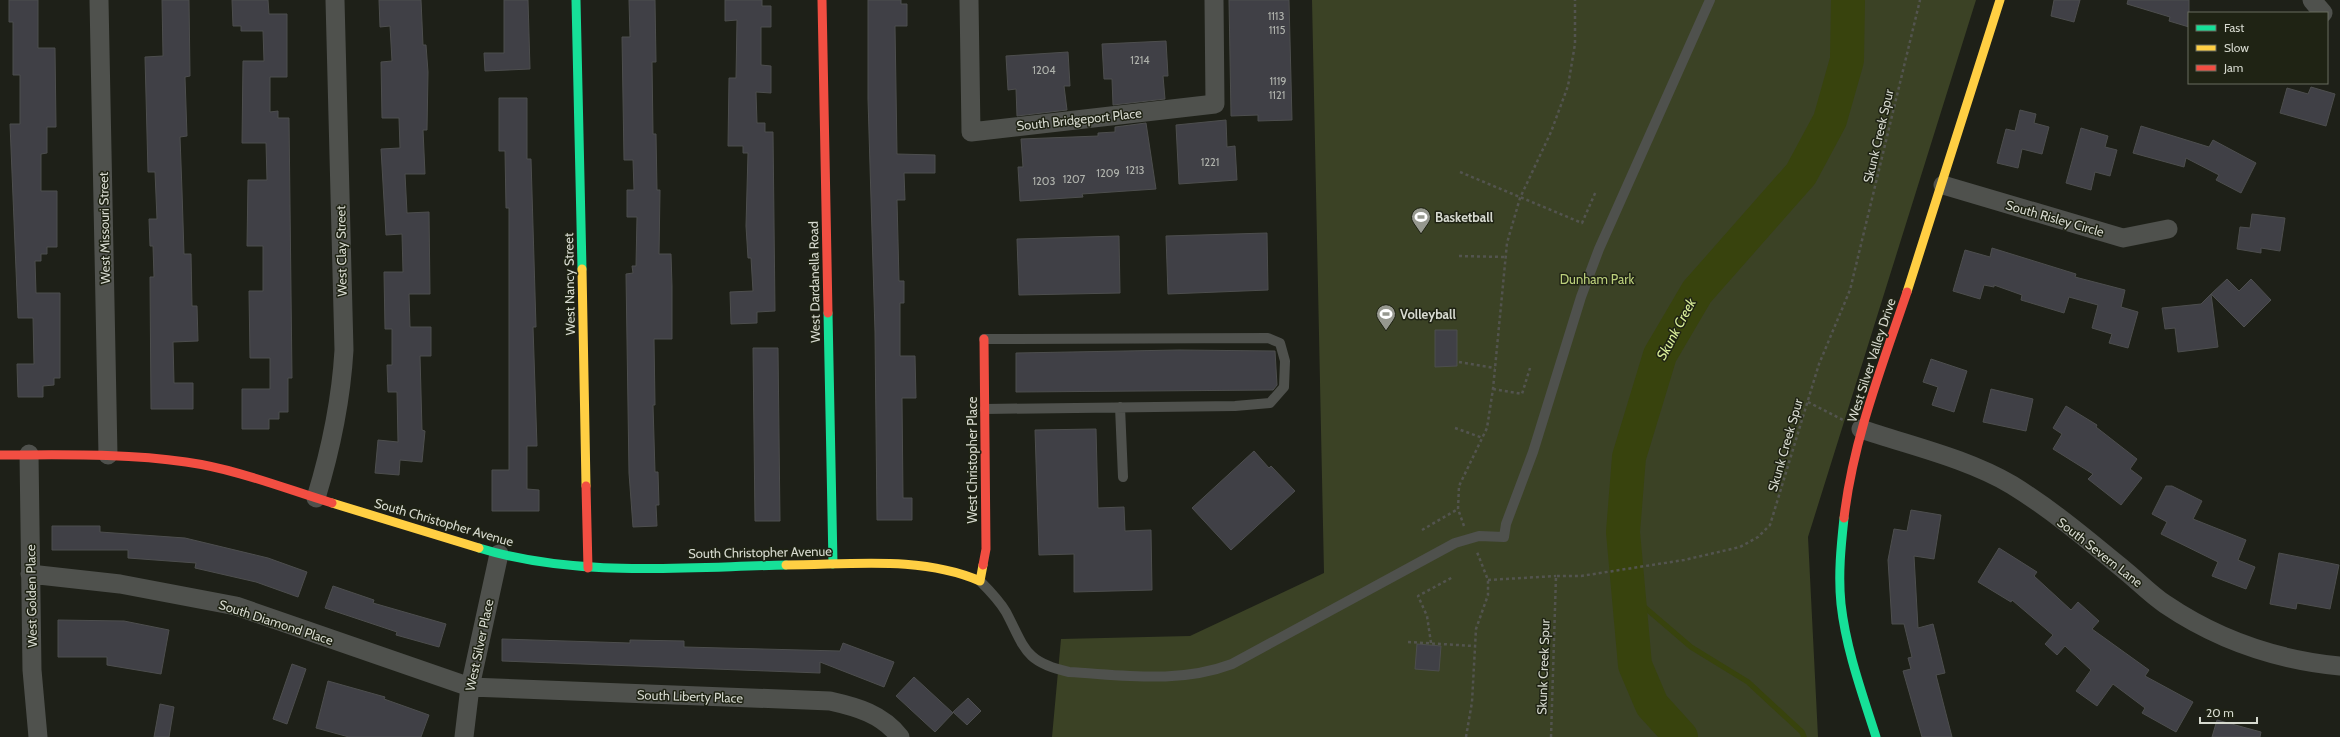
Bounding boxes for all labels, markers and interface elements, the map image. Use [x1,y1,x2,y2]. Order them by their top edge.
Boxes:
house number: 1113 [1268,9,1284,23]
legend [2188,12,2328,84]
text: Fast [2224,20,2244,35]
house number: 1115 [1269,23,1285,37]
text: Slow [2224,40,2249,55]
house number: 1214 [1130,53,1150,67]
text: Jam [2223,60,2243,75]
house number: 1204 [1032,63,1056,77]
house number: 1119 [1269,74,1287,88]
street label: Skunk Creek Spur [1859,87,1897,184]
house number: 1121 [1269,88,1285,102]
street label: South Bridgeport Place [1016,104,1143,134]
house number: 1221 [1201,155,1219,169]
house number: 1213 [1126,163,1144,177]
house number: 1209 [1096,166,1120,180]
street label: West Missouri Street [95,171,113,284]
house number: 1207 [1063,172,1086,186]
house number: 1203 [1033,174,1056,188]
street label: South Risley Circle [2004,196,2106,240]
street label: West Clay Street [332,205,350,297]
sports icon: Basketball [1410,206,1432,234]
place label: Basketball [1435,209,1494,225]
street label: West Dardanella Road [805,221,823,343]
street label: West Nancy Street [560,232,578,335]
park label: Dunham Park [1560,271,1634,287]
water label: Skunk Creek [1652,294,1700,363]
street label: West Silver Valley Drive [1843,296,1899,424]
sports icon: Volleyball [1375,303,1397,331]
place label: Volleyball [1400,306,1456,322]
street label: West Christopher Place [964,396,980,524]
street label: Skunk Creek Spur [1764,396,1806,493]
street label: South Christopher Avenue [373,494,516,550]
street label: South Severn Lane [2054,514,2146,591]
street label: South Christopher Avenue [688,543,832,561]
street label: West Golden Place [22,544,40,648]
street label: South Diamond Place [217,596,336,648]
street label: West Silver Place [461,597,497,692]
street label: Skunk Creek Spur [1533,618,1553,715]
street label: South Liberty Place [637,686,744,706]
scale bar [2200,699,2257,725]
text: 20 m [2206,705,2234,720]

